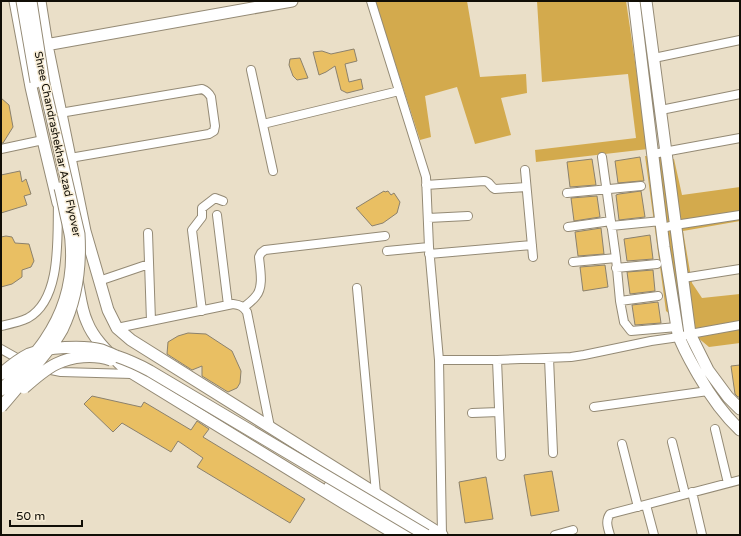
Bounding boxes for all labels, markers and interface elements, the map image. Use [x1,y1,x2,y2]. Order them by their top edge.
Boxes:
street label: Shree Chandrashekhar Azad Flyover [31,50,84,239]
scale bar [10,502,82,528]
text: 50 m [16,509,45,523]

